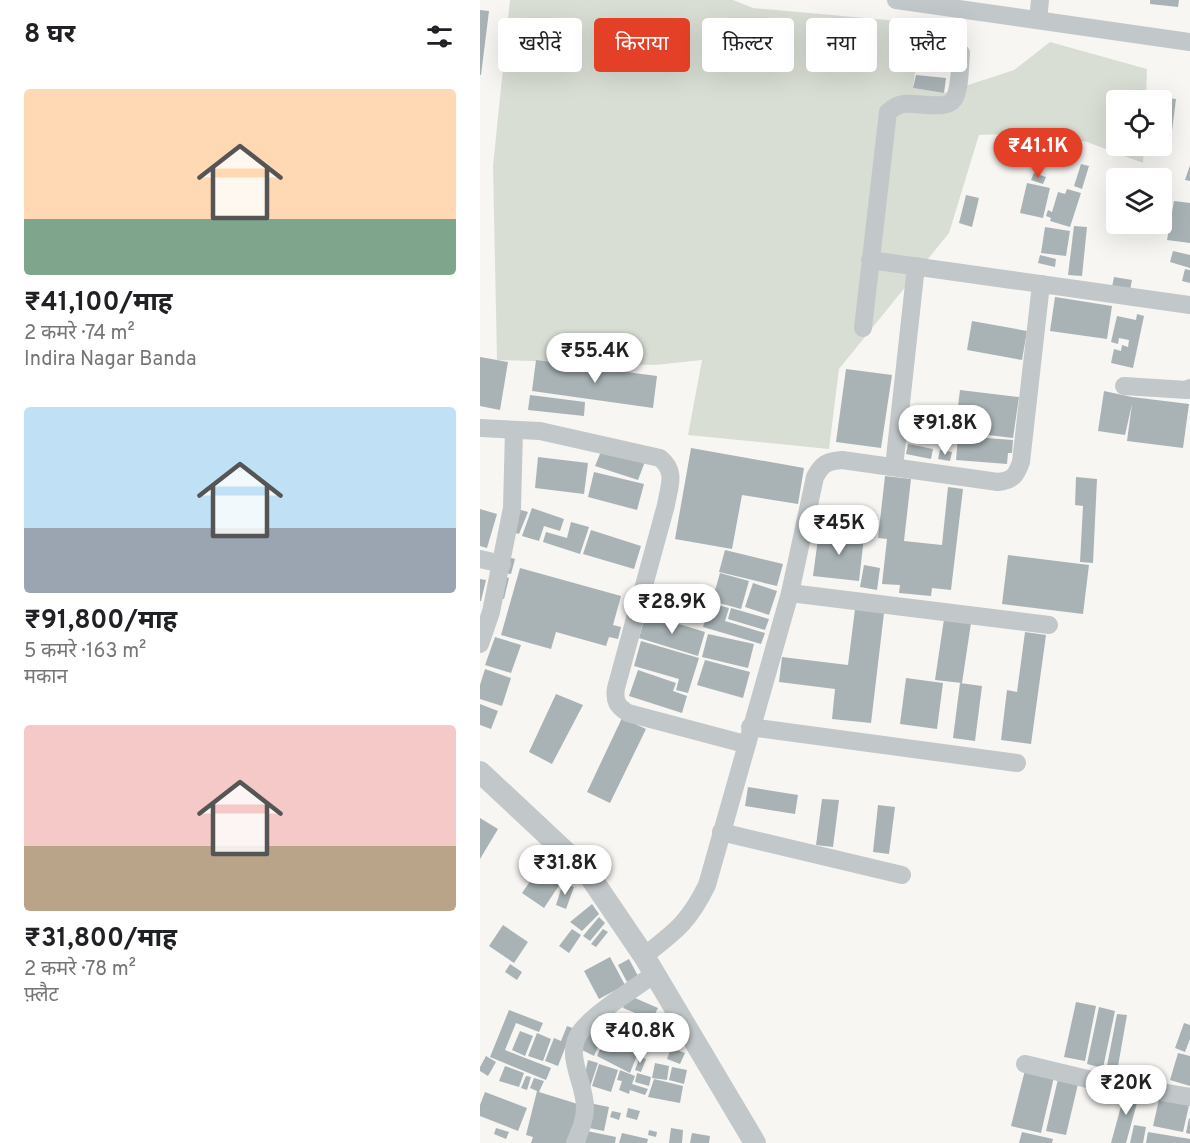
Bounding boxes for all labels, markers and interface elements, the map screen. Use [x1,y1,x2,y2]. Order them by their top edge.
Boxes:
chip: खरीदें [498,18,582,72]
chip: किराया [594,18,690,72]
chip: फ़िल्टर [702,18,794,72]
chip: नया [806,18,877,72]
chip: फ़्लैट [889,18,967,72]
text: 8 घर [24,19,75,52]
icon: filters [423,20,456,53]
map controls [1106,90,1172,234]
button: locate [1106,90,1172,156]
icon: home [186,128,294,236]
pin: ₹41.1K [989,128,1087,179]
text: ₹41.1K [1007,134,1069,160]
button: layers [1106,168,1172,234]
text: ₹41,100/माह [24,287,173,320]
text: 2 कमरे · 74 m² [24,321,135,347]
pin: ₹55.4K [546,333,644,384]
text: ₹55.4K [560,339,630,365]
text: Indira Nagar Banda [24,347,197,373]
pin: ₹91.8K [896,405,994,456]
text: ₹91.8K [912,411,978,437]
icon: home [186,446,294,554]
pin: ₹45K [803,505,875,556]
text: ₹45K [813,511,865,537]
pin: ₹28.9K [623,584,721,635]
text: ₹28.9K [638,590,706,616]
text: ₹91,800/माह [24,605,177,638]
text: 5 कमरे · 163 m² [24,639,146,665]
text: मकान [24,665,68,691]
icon: home [186,764,294,872]
pin: ₹31.8K [516,845,614,896]
text: ₹31.8K [533,851,597,877]
text: ₹31,800/माह [24,923,177,956]
text: 2 कमरे · 78 m² [24,957,136,983]
text: फ़्लैट [24,983,59,1009]
pin: ₹40.8K [591,1013,689,1064]
text: ₹40.8K [605,1019,675,1045]
pin: ₹20K [1090,1065,1162,1116]
text: ₹20K [1100,1071,1152,1097]

